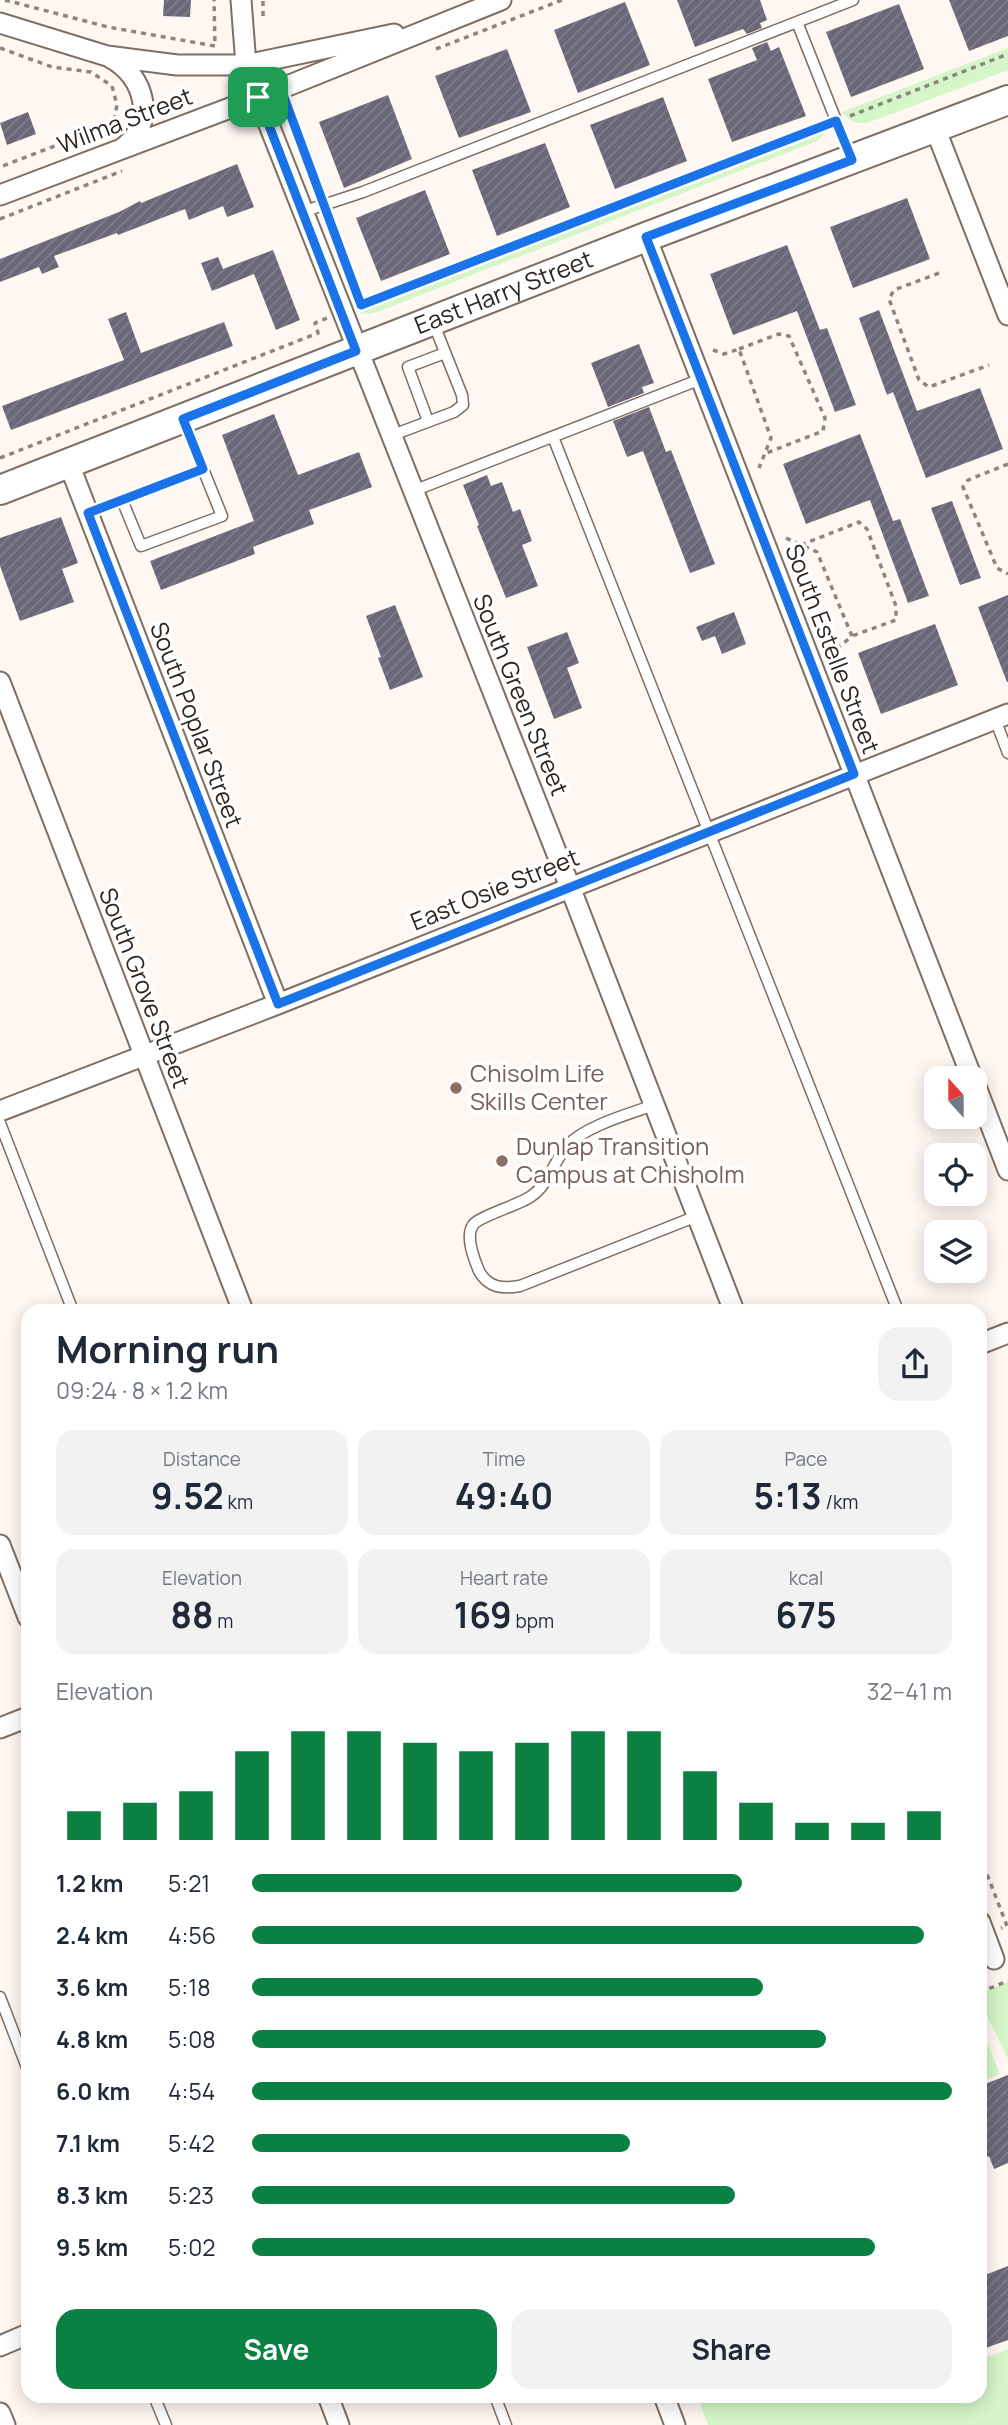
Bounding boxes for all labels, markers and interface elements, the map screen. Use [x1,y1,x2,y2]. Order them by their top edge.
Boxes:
pin [228,67,288,127]
icon: arrive [239,78,277,116]
street label: Wilma Street [52,79,197,160]
street label: East Harry Street [409,241,597,341]
street label: South Estelle Street [778,539,889,758]
street label: South Green Street [466,589,577,800]
street label: South Poplar Street [143,617,252,832]
street label: East Osie Street [405,840,584,937]
street label: South Grove Street [92,883,199,1092]
place label: Chisolm Life Skills Center [470,1056,608,1117]
north arrow [924,1066,987,1129]
map controls [924,1066,987,1283]
marker: Chisolm Life Skills Center [448,1080,464,1096]
place label: Dunlap Transition Campus at Chisholm [516,1129,745,1190]
button: locate [924,1143,987,1206]
marker: Dunlap Transition Campus at Chisholm [494,1153,510,1169]
button: layers [924,1220,987,1283]
text: Morning run [56,1322,279,1374]
button: share [878,1327,952,1401]
text: 09:24 · 8 × 1.2 km [56,1374,228,1406]
text: Distance [163,1446,241,1472]
text: Time [483,1446,525,1472]
text: Pace [785,1446,827,1472]
text: 9.52 [151,1472,224,1520]
text: 49:40 [455,1472,553,1520]
text: 5:13 [754,1472,822,1520]
text: km [224,1489,253,1515]
text: /km [822,1489,858,1515]
text: Elevation [162,1565,242,1591]
text: Heart rate [460,1565,548,1591]
text: kcal [789,1565,823,1591]
text: 88 [171,1591,213,1639]
text: 169 [454,1591,512,1639]
text: 675 [776,1591,836,1639]
text: m [213,1608,233,1634]
text: bpm [512,1608,554,1634]
text: Elevation [56,1675,153,1707]
text: 32–41 m [867,1675,952,1707]
text: 1.2 km [56,1867,123,1899]
text: 5:21 [168,1867,210,1899]
text: 2.4 km [56,1919,128,1951]
text: 4:56 [168,1919,216,1951]
text: 3.6 km [56,1971,128,2003]
text: 5:18 [168,1971,210,2003]
text: 4.8 km [56,2023,128,2055]
text: 5:08 [168,2023,216,2055]
text: 6.0 km [56,2075,130,2107]
text: 4:54 [168,2075,215,2107]
text: 7.1 km [56,2127,120,2159]
text: 5:42 [168,2127,215,2159]
text: 8.3 km [56,2179,128,2211]
text: 5:23 [168,2179,214,2211]
text: 9.5 km [56,2231,128,2263]
text: 5:02 [168,2231,215,2263]
button: Save [56,2309,497,2389]
button: Share [511,2309,952,2389]

